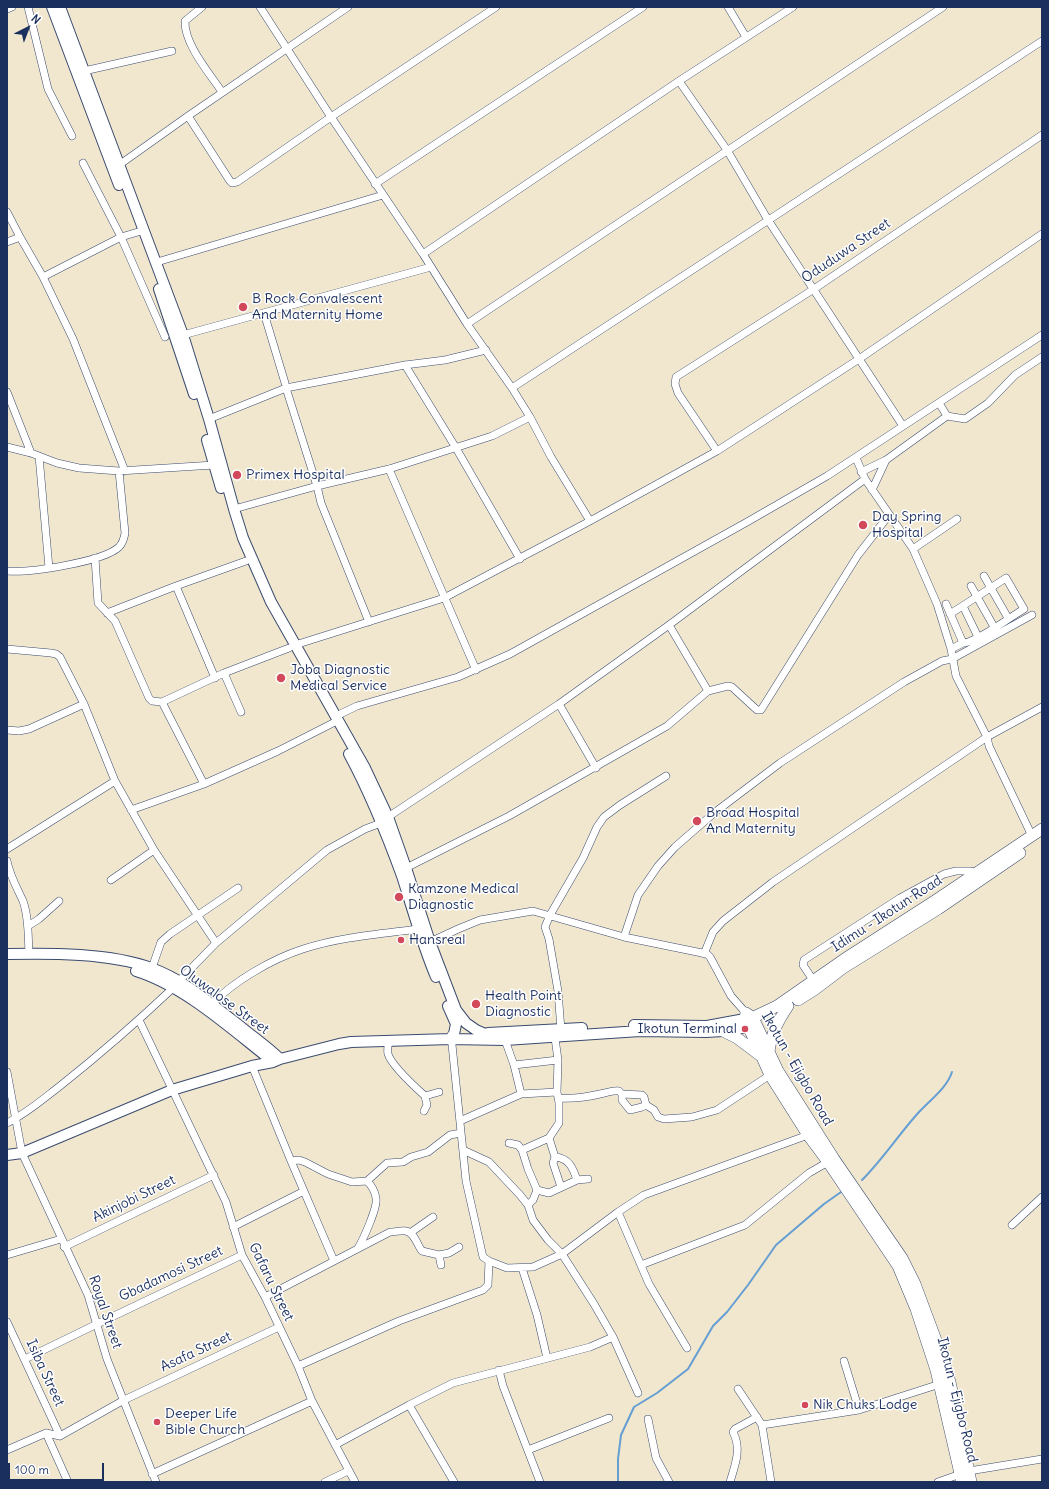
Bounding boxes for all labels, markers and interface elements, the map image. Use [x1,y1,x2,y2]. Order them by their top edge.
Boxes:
north arrow [8,8,48,48]
text: N [29,11,44,27]
street label: Oduduwa Street [798,215,894,287]
place label: B Rock Convalescent And Maternity Home [252,291,383,324]
marker: B Rock Convalescent And Maternity Home [237,301,249,313]
place label: Primex Hospital [246,467,345,483]
marker: Primex Hospital [231,469,243,481]
place label: Day Spring Hospital [872,509,942,542]
marker: Day Spring Hospital [857,519,869,531]
place label: Joba Diagnostic Medical Service [290,662,390,694]
marker: Joba Diagnostic Medical Service [275,672,287,684]
place label: Broad Hospital And Maternity [706,805,799,838]
marker: Broad Hospital And Maternity [691,815,703,827]
street label: Idimu - Ikotun Road [829,872,945,956]
place label: Kamzone Medical Diagnostic [408,881,519,914]
marker: Kamzone Medical Diagnostic [393,891,405,903]
place label: Hansreal [409,932,465,948]
marker: Hansreal [396,935,406,945]
street label: Oluwalose Street [176,962,272,1038]
place label: Health Point Diagnostic [485,988,562,1020]
marker: Health Point Diagnostic [470,998,482,1010]
street label: Ikotun - Ejigbo Road [758,1009,836,1129]
place label: Ikotun Terminal [638,1021,737,1037]
marker: Ikotun Terminal [740,1024,750,1034]
street label: Akinjobi Street [90,1172,178,1226]
street label: Gafaru Street [245,1240,297,1324]
street label: Gbadamosi Street [117,1243,225,1305]
street label: Royal Street [85,1273,125,1351]
street label: Asafa Street [158,1328,234,1376]
street label: Ikotun - Ejigbo Road [933,1336,981,1464]
street label: Isiba Street [22,1337,68,1409]
place label: Nik Chuks Lodge [813,1397,917,1413]
marker: Nik Chuks Lodge [800,1400,810,1410]
place label: Deeper Life Bible Church [165,1406,245,1438]
marker: Deeper Life Bible Church [152,1417,162,1427]
scale bar [10,1455,106,1481]
text: 100 m [15,1462,49,1477]

